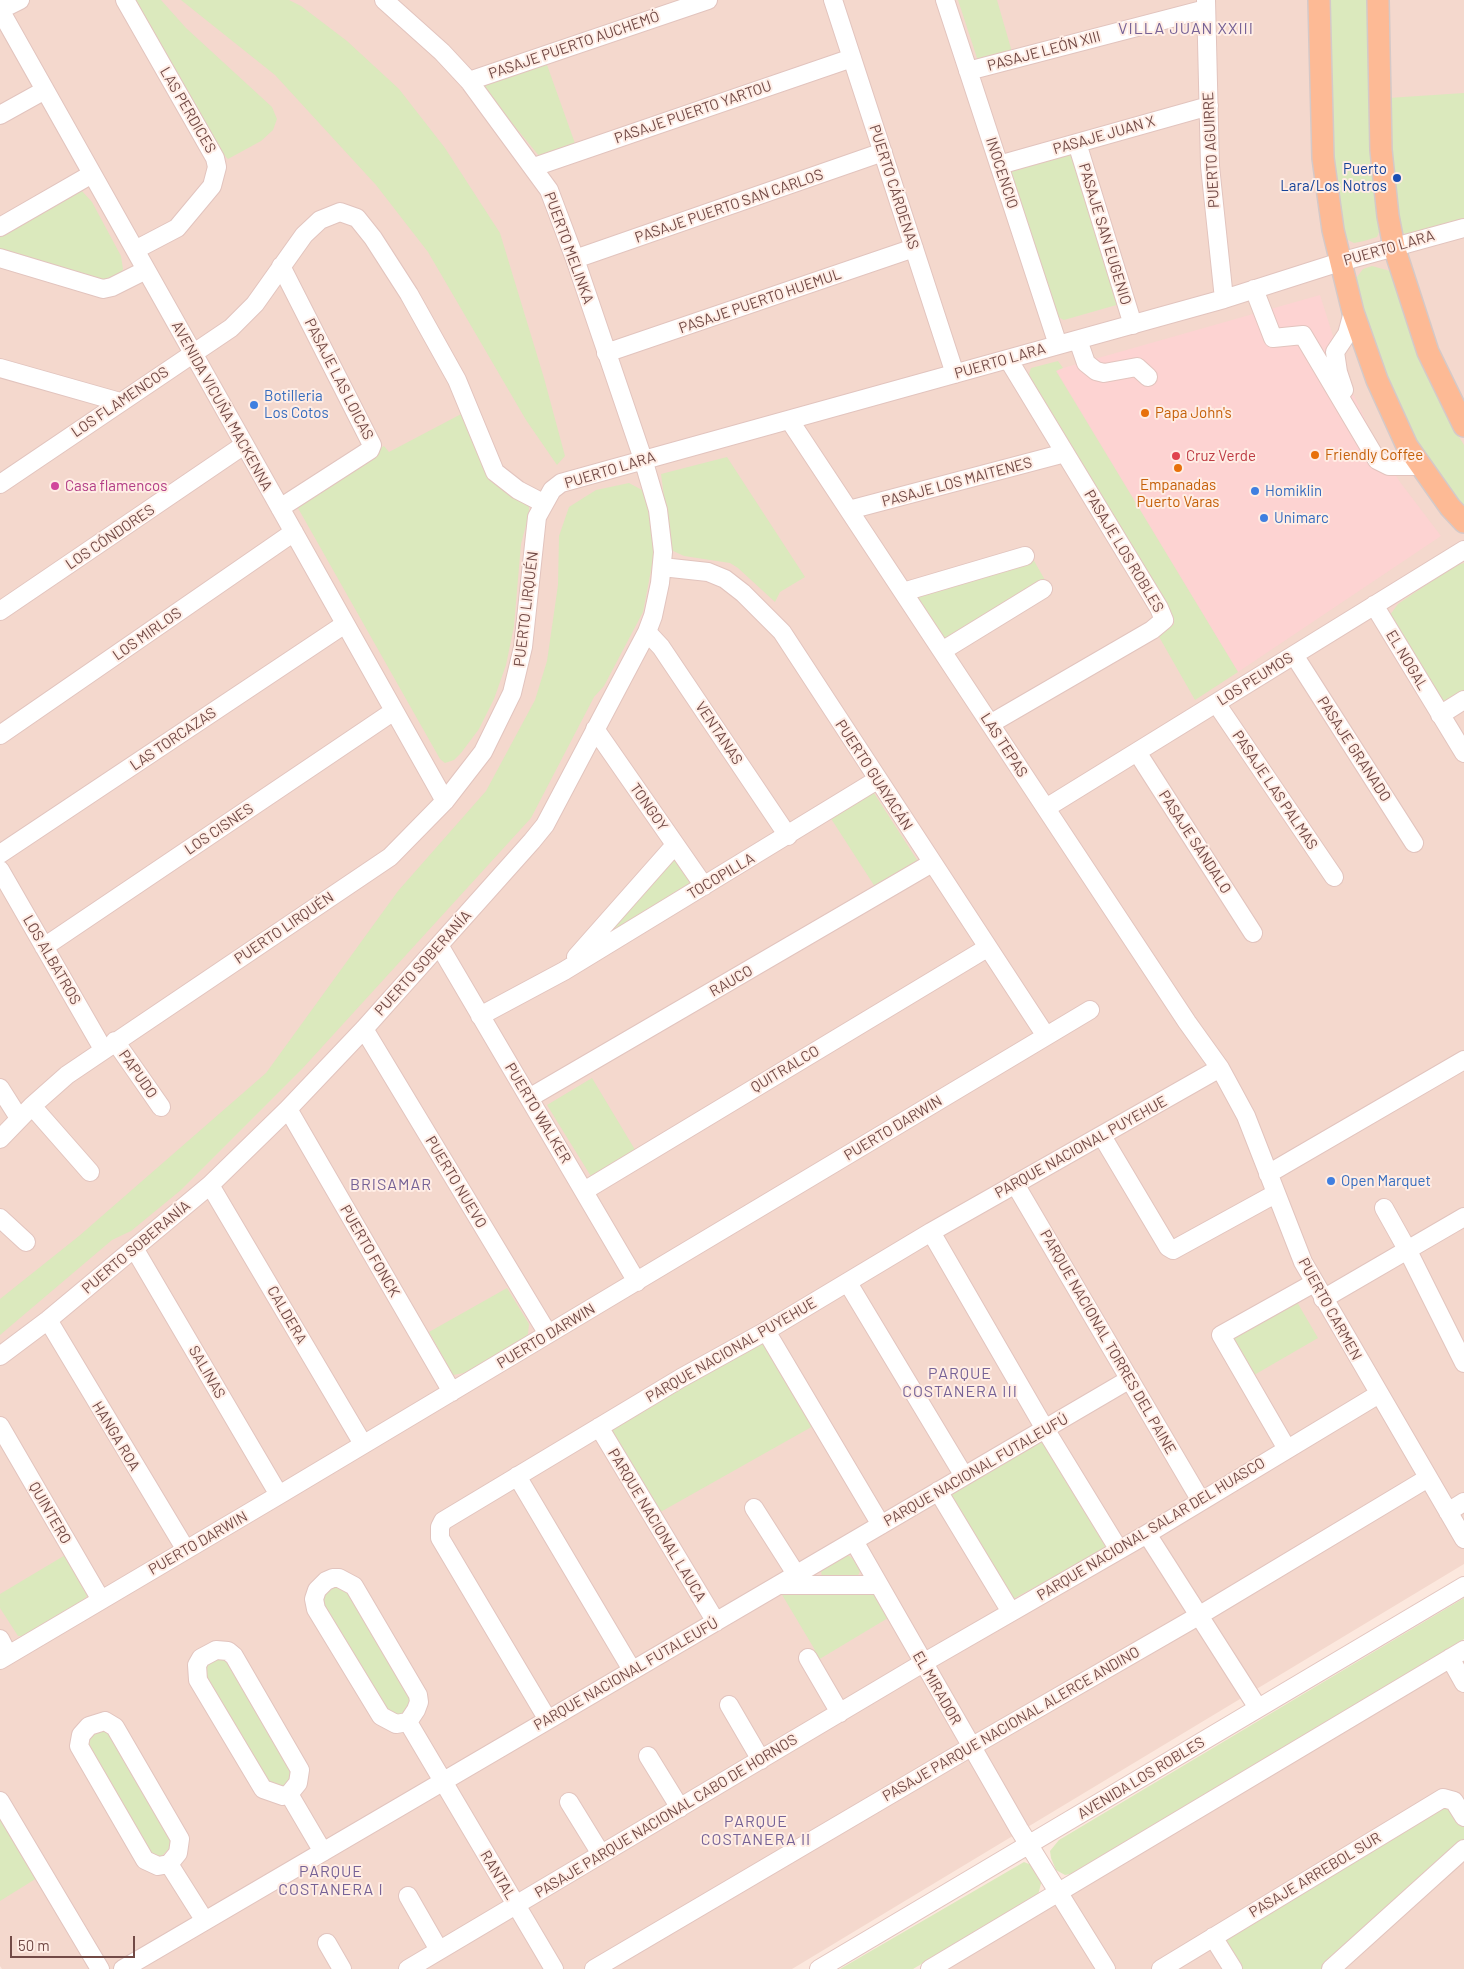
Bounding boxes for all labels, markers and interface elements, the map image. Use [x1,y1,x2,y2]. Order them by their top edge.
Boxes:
street label: PASAJE PUERTO AUCHEMÓ [486,7,662,83]
district label: VILLA JUAN XXIII [1116,19,1256,39]
street label: PASAJE LEÓN XIII [985,27,1103,75]
street label: LAS PERDICES [156,64,220,156]
street label: PASAJE PUERTO YARTOU [612,77,774,147]
street label: PUERTO AGUIRRE [1199,92,1223,208]
street label: PASAJE JUAN X [1051,112,1157,158]
street label: PUERTO CÁRDENAS [865,122,923,252]
street label: INOCENCIO [982,135,1022,211]
place label: Puerto Lara/Los Notros [1280,160,1387,195]
street label: PASAJE SAN EUGENIO [1075,161,1135,307]
street label: PASAJE PUERTO SAN CARLOS [633,165,825,247]
marker: Puerto Lara/Los Notros [1391,172,1403,184]
street label: PUERTO MELINKA [540,189,598,307]
street label: PUERTO LARA [1341,226,1437,270]
street label: PASAJE PUERTO HUEMUL [676,265,844,337]
street label: PASAJE LAS LOICAS [301,315,377,443]
street label: AVENIDA VICUÑA MACKENNA [168,318,276,494]
street label: PUERTO LARA [952,339,1048,383]
street label: LOS FLAMENCOS [68,363,172,441]
place label: Botilleria Los Cotos [264,387,329,422]
marker: Botilleria Los Cotos [248,399,260,411]
place label: Papa John's [1155,404,1232,422]
marker: Papa John's [1139,407,1151,419]
place label: Friendly Coffee [1325,446,1423,464]
place label: Cruz Verde [1186,447,1256,465]
street label: PUERTO LARA [562,448,658,492]
marker: Friendly Coffee [1309,449,1321,461]
marker: Cruz Verde [1170,450,1182,462]
street label: PASAJE LOS MAITENES [880,453,1034,511]
marker: Empanadas Puerto Varas [1172,462,1184,474]
place label: Empanadas Puerto Varas [1136,476,1220,511]
place label: Casa flamencos [65,477,167,495]
marker: Casa flamencos [49,480,61,492]
place label: Homiklin [1265,482,1322,500]
marker: Homiklin [1249,485,1261,497]
street label: PASAJE LOS ROBLES [1080,486,1168,616]
street label: LOS CÓNDORES [62,501,158,573]
place label: Unimarc [1274,509,1329,527]
marker: Unimarc [1258,512,1270,524]
street label: PUERTO LIRQUÉN [510,550,542,668]
street label: LOS MIRLOS [109,604,185,664]
street label: EL NOGAL [1382,627,1432,693]
street label: LOS PEUMOS [1214,649,1296,709]
street label: PASAJE GRANADO [1313,693,1395,805]
street label: VENTANAS [691,698,747,768]
street label: LAS TORCAZAS [127,704,219,774]
street label: LAS TEPAS [977,710,1031,780]
street label: PUERTO GUAYACÁN [831,716,917,834]
street label: PASAJE LAS PALMAS [1228,727,1322,853]
street label: TONGOY [626,780,672,834]
street label: PASAJE SÁNDALO [1155,787,1235,897]
street label: LOS CISNES [181,799,257,859]
street label: TOCOPILLA [684,849,758,903]
street label: PUERTO LIRQUÉN [231,888,337,968]
street label: PUERTO SOBERANÍA [371,907,475,1019]
street label: LOS ALBATROS [19,912,85,1008]
street label: RAUCO [706,962,756,1000]
street label: QUITRALCO [748,1042,822,1096]
street label: PAPUDO [115,1046,161,1102]
street label: PUERTO WALKER [501,1060,575,1166]
street label: PUERTO DARWIN [841,1092,945,1164]
street label: PARQUE NACIONAL PUYEHUE [992,1092,1170,1202]
street label: PUERTO NUEVO [422,1133,490,1231]
place label: Open Marquet [1341,1172,1431,1190]
district label: BRISAMAR [349,1175,433,1195]
marker: Open Marquet [1325,1175,1337,1187]
street label: PUERTO SOBERANÍA [78,1197,194,1297]
street label: PUERTO FONCK [336,1202,404,1300]
street label: PARQUE NACIONAL TORRES DEL PAINE [1036,1227,1180,1457]
street label: PUERTO CARMEN [1294,1255,1366,1363]
street label: CALDERA [263,1283,311,1347]
street label: PARQUE NACIONAL PUYEHUE [643,1294,819,1406]
street label: PUERTO DARWIN [494,1300,598,1372]
street label: SALINAS [185,1343,229,1401]
district label: PARQUE COSTANERA III [901,1364,1019,1402]
street label: HANGA ROA [88,1398,144,1474]
street label: PARQUE NACIONAL FUTALEUFÚ [881,1410,1071,1530]
street label: PARQUE NACIONAL LAUCA [604,1445,710,1605]
street label: PARQUE NACIONAL SALAR DEL HUASCO [1034,1454,1268,1604]
street label: QUINTERO [25,1479,75,1547]
street label: PUERTO DARWIN [145,1507,251,1579]
street label: PARQUE NACIONAL FUTALEUFÚ [531,1614,721,1734]
street label: PASAJE PARQUE NACIONAL ALERCE ANDINO [879,1643,1143,1805]
street label: EL MIRADOR [909,1648,965,1728]
street label: PASAJE PARQUE NACIONAL CABO DE HORNOS [531,1730,801,1902]
street label: AVENIDA LOS ROBLES [1074,1733,1208,1823]
district label: PARQUE COSTANERA II [699,1812,813,1850]
street label: PASAJE ARREBOL SUR [1246,1829,1384,1921]
street label: RANTAL [476,1847,520,1903]
district label: PARQUE COSTANERA I [277,1862,385,1900]
scale bar [12,1926,138,1958]
text: 50 m [18,1936,50,1954]

